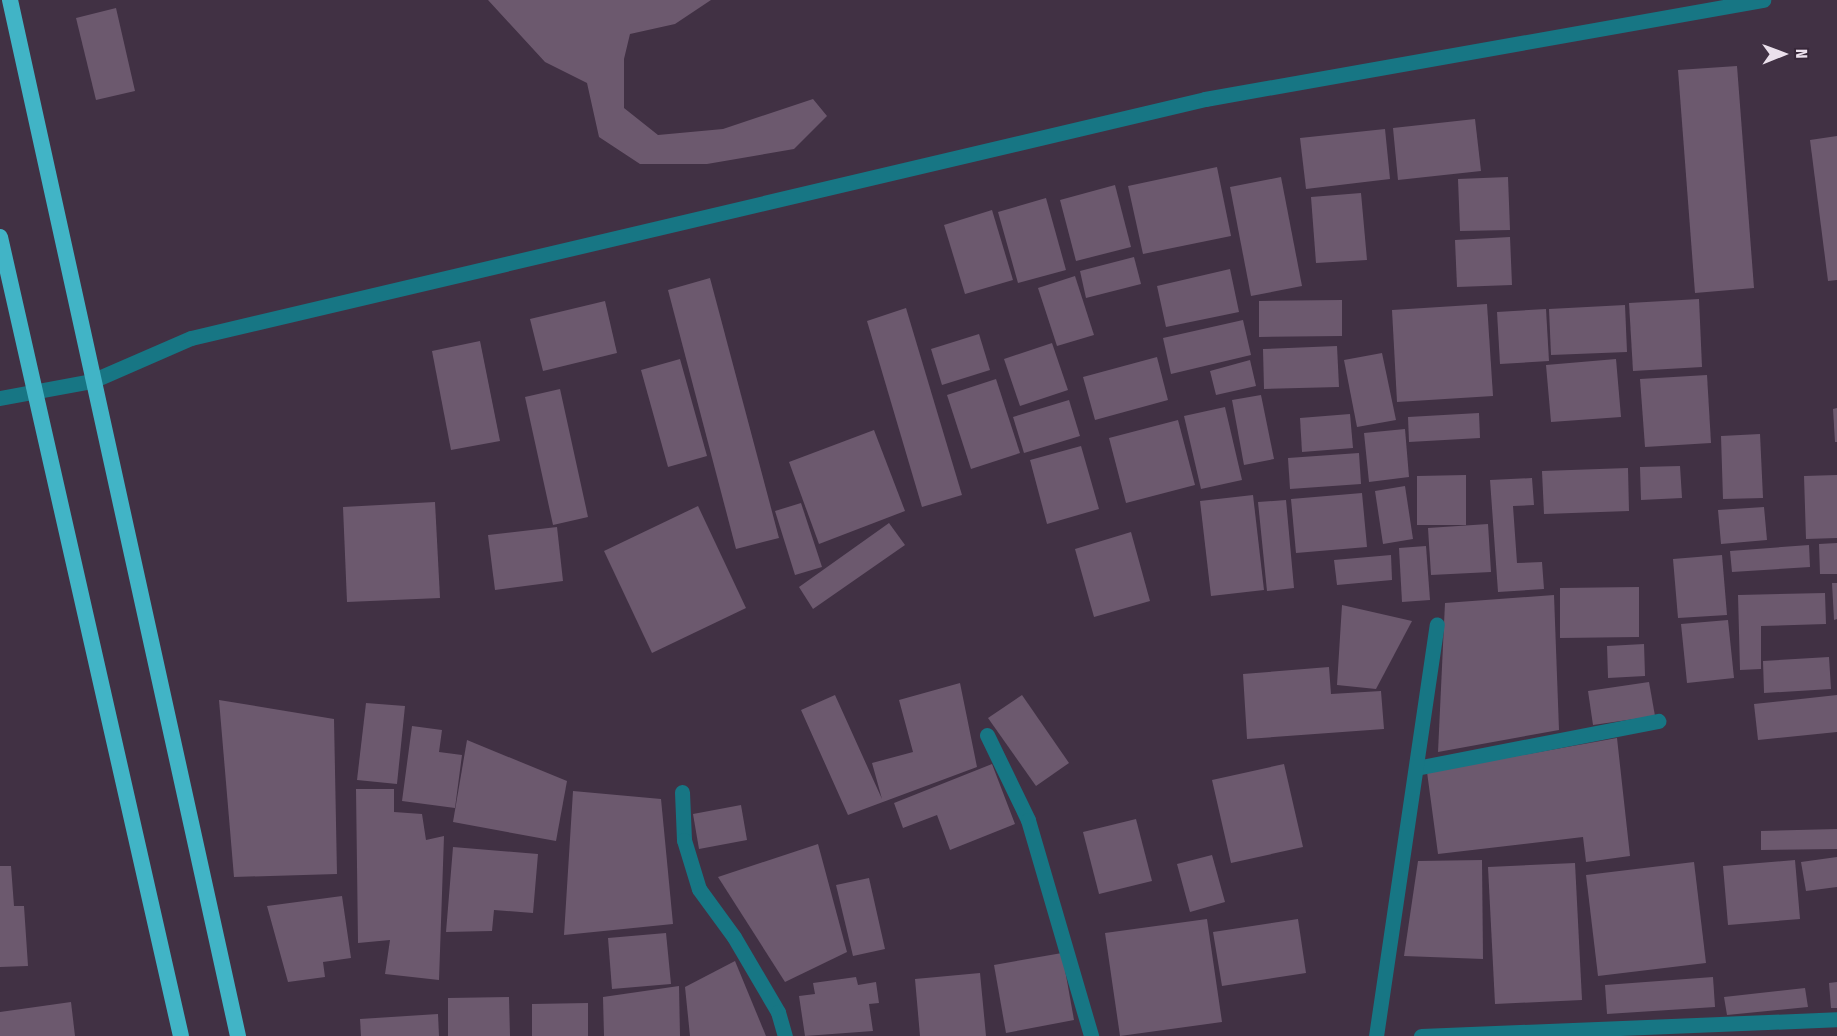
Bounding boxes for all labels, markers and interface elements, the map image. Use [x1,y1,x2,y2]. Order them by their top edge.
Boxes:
north arrow [1753,24,1813,84]
text: N [1792,49,1811,59]

